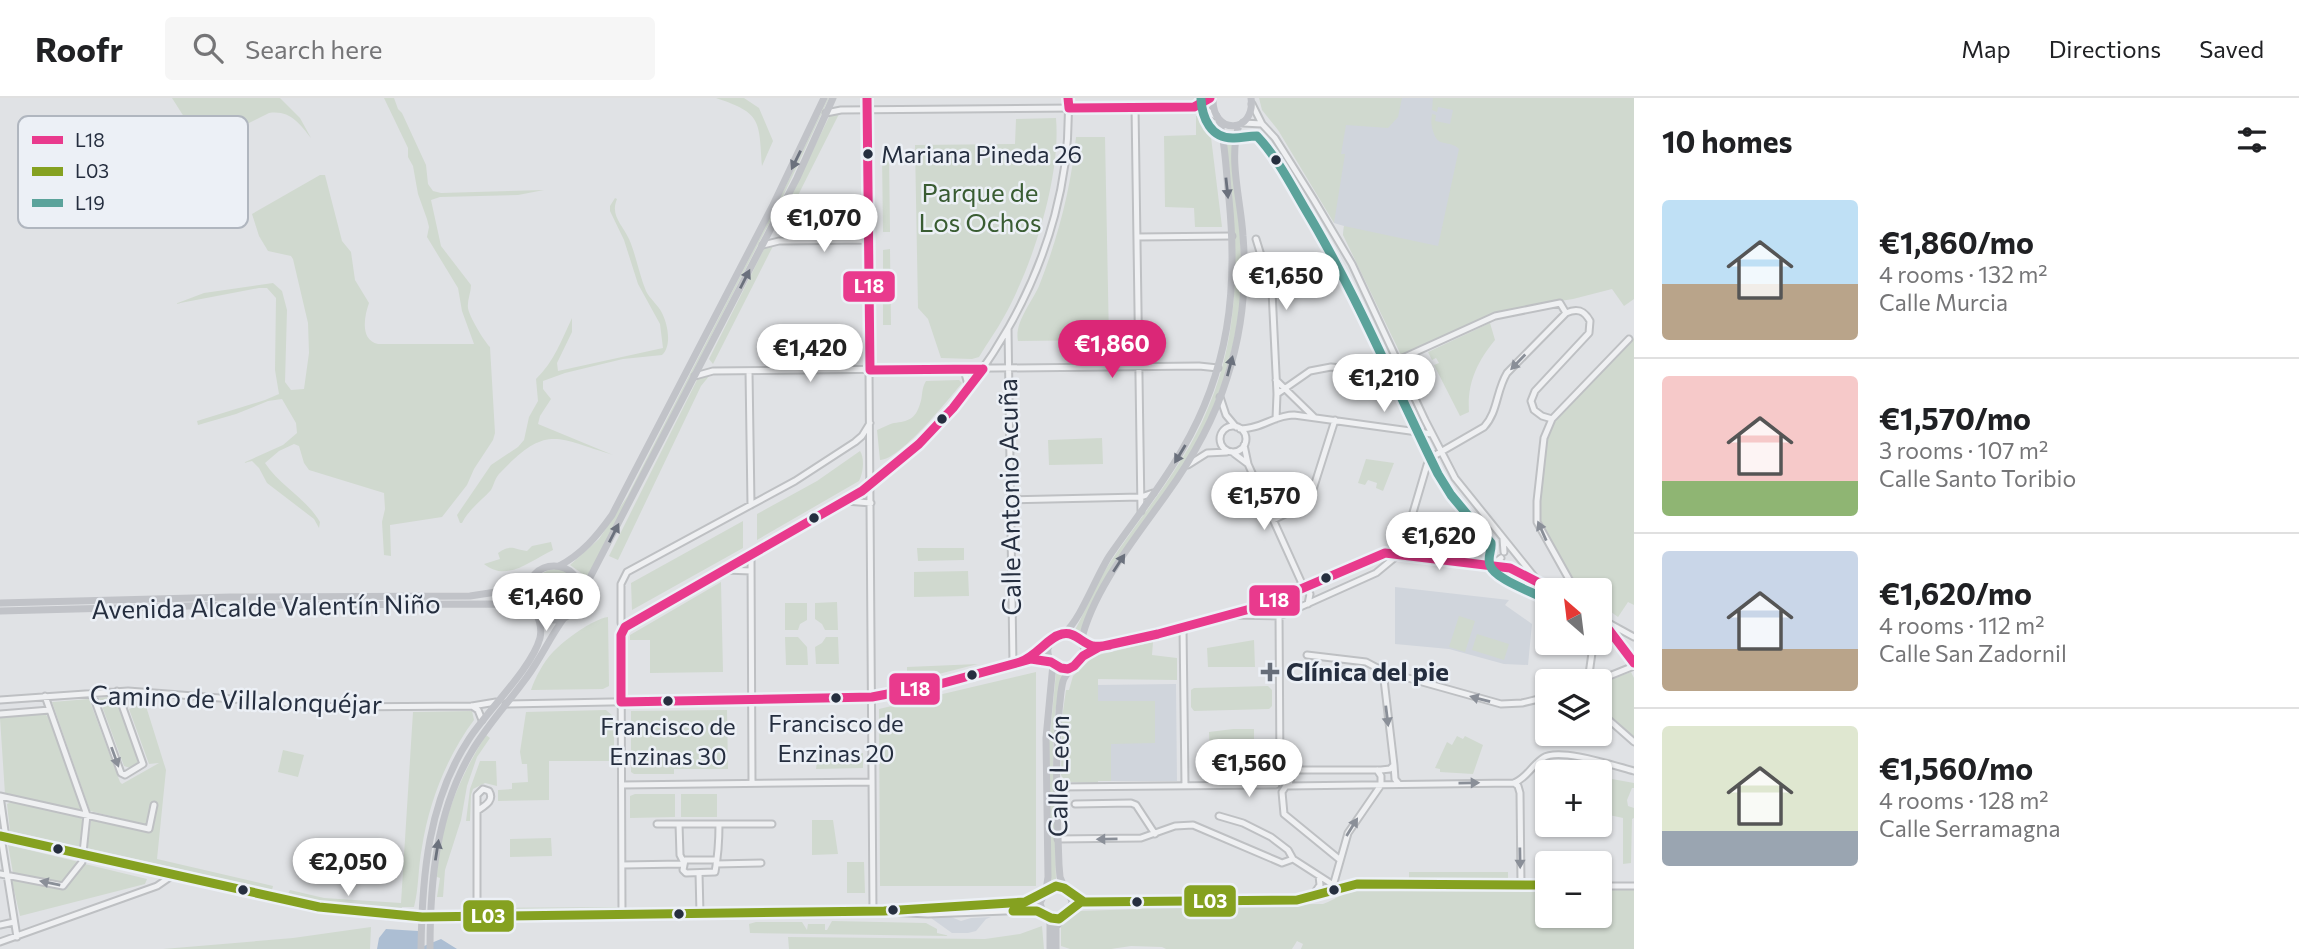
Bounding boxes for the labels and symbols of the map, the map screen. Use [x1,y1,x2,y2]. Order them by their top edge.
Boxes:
legend [18,116,248,228]
text: L18 [75,128,105,151]
place label: Mariana Pineda 26 [881,139,1082,168]
marker: Mariana Pineda 26 [861,147,875,161]
one-way arrow [790,150,801,170]
unlabelled marker [1269,153,1283,167]
text: L03 [75,159,109,182]
park label: Parque de Los Ochos [918,176,1042,237]
one-way arrow [1222,177,1233,199]
text: L19 [75,191,105,214]
pin: €1,070 [767,194,881,254]
pin: €1,650 [1229,252,1343,312]
one-way arrow [738,269,750,289]
line badge: L18 [842,270,896,303]
text: L18 [854,274,884,297]
pin: €1,860 [1055,320,1169,380]
pin: €1,420 [753,324,867,384]
one-way arrow [1509,353,1526,370]
pin: €1,210 [1327,354,1441,414]
one-way arrow [1226,355,1236,376]
street label: Calle Antonio Acuña [991,378,1026,616]
unlabelled marker [935,412,949,426]
one-way arrow [1173,445,1186,464]
pin: €1,570 [1207,472,1321,532]
unlabelled marker [807,511,821,525]
pin: €1,620 [1382,512,1496,572]
one-way arrow [1536,520,1547,541]
one-way arrow [609,523,620,543]
one-way arrow [1113,553,1126,573]
unlabelled marker [1319,571,1333,585]
pin: €1,460 [489,574,603,633]
north arrow [1535,578,1612,654]
line badge: L18 [1248,584,1301,617]
street label: Avenida Alcalde Valentín Niño [91,587,441,624]
text: L18 [1259,588,1289,611]
place label: Clínica del pie [1286,655,1449,686]
marker: Clínica del pie [1260,662,1280,682]
unlabelled marker [965,668,979,682]
line badge: L18 [888,672,941,706]
text: L18 [900,677,930,700]
street label: Camino de Villalonquéjar [89,678,383,719]
marker: Francisco de Enzinas 20 [829,691,843,705]
one-way arrow [1469,693,1491,704]
marker: Francisco de Enzinas 30 [661,694,675,708]
one-way arrow [1382,705,1393,727]
place label: Francisco de Enzinas 20 [768,708,904,767]
place label: Francisco de Enzinas 30 [600,711,736,770]
street label: Calle León [1041,715,1074,837]
pin: €1,560 [1192,740,1306,799]
one-way arrow [110,746,121,767]
one-way arrow [1458,778,1480,789]
one-way arrow [1346,818,1359,837]
one-way arrow [1096,833,1118,845]
pin: €2,050 [291,838,405,898]
one-way arrow [432,838,443,860]
unlabelled marker [51,842,65,856]
one-way arrow [1514,847,1526,869]
one-way arrow [39,878,61,889]
unlabelled marker [236,883,250,897]
unlabelled marker [1327,883,1341,897]
line badge: L03 [1183,884,1237,918]
text: L03 [1193,889,1227,912]
unlabelled marker [1130,895,1144,909]
line badge: L03 [462,899,515,933]
unlabelled marker [886,903,900,917]
text: L03 [471,904,505,927]
unlabelled marker [672,907,686,921]

